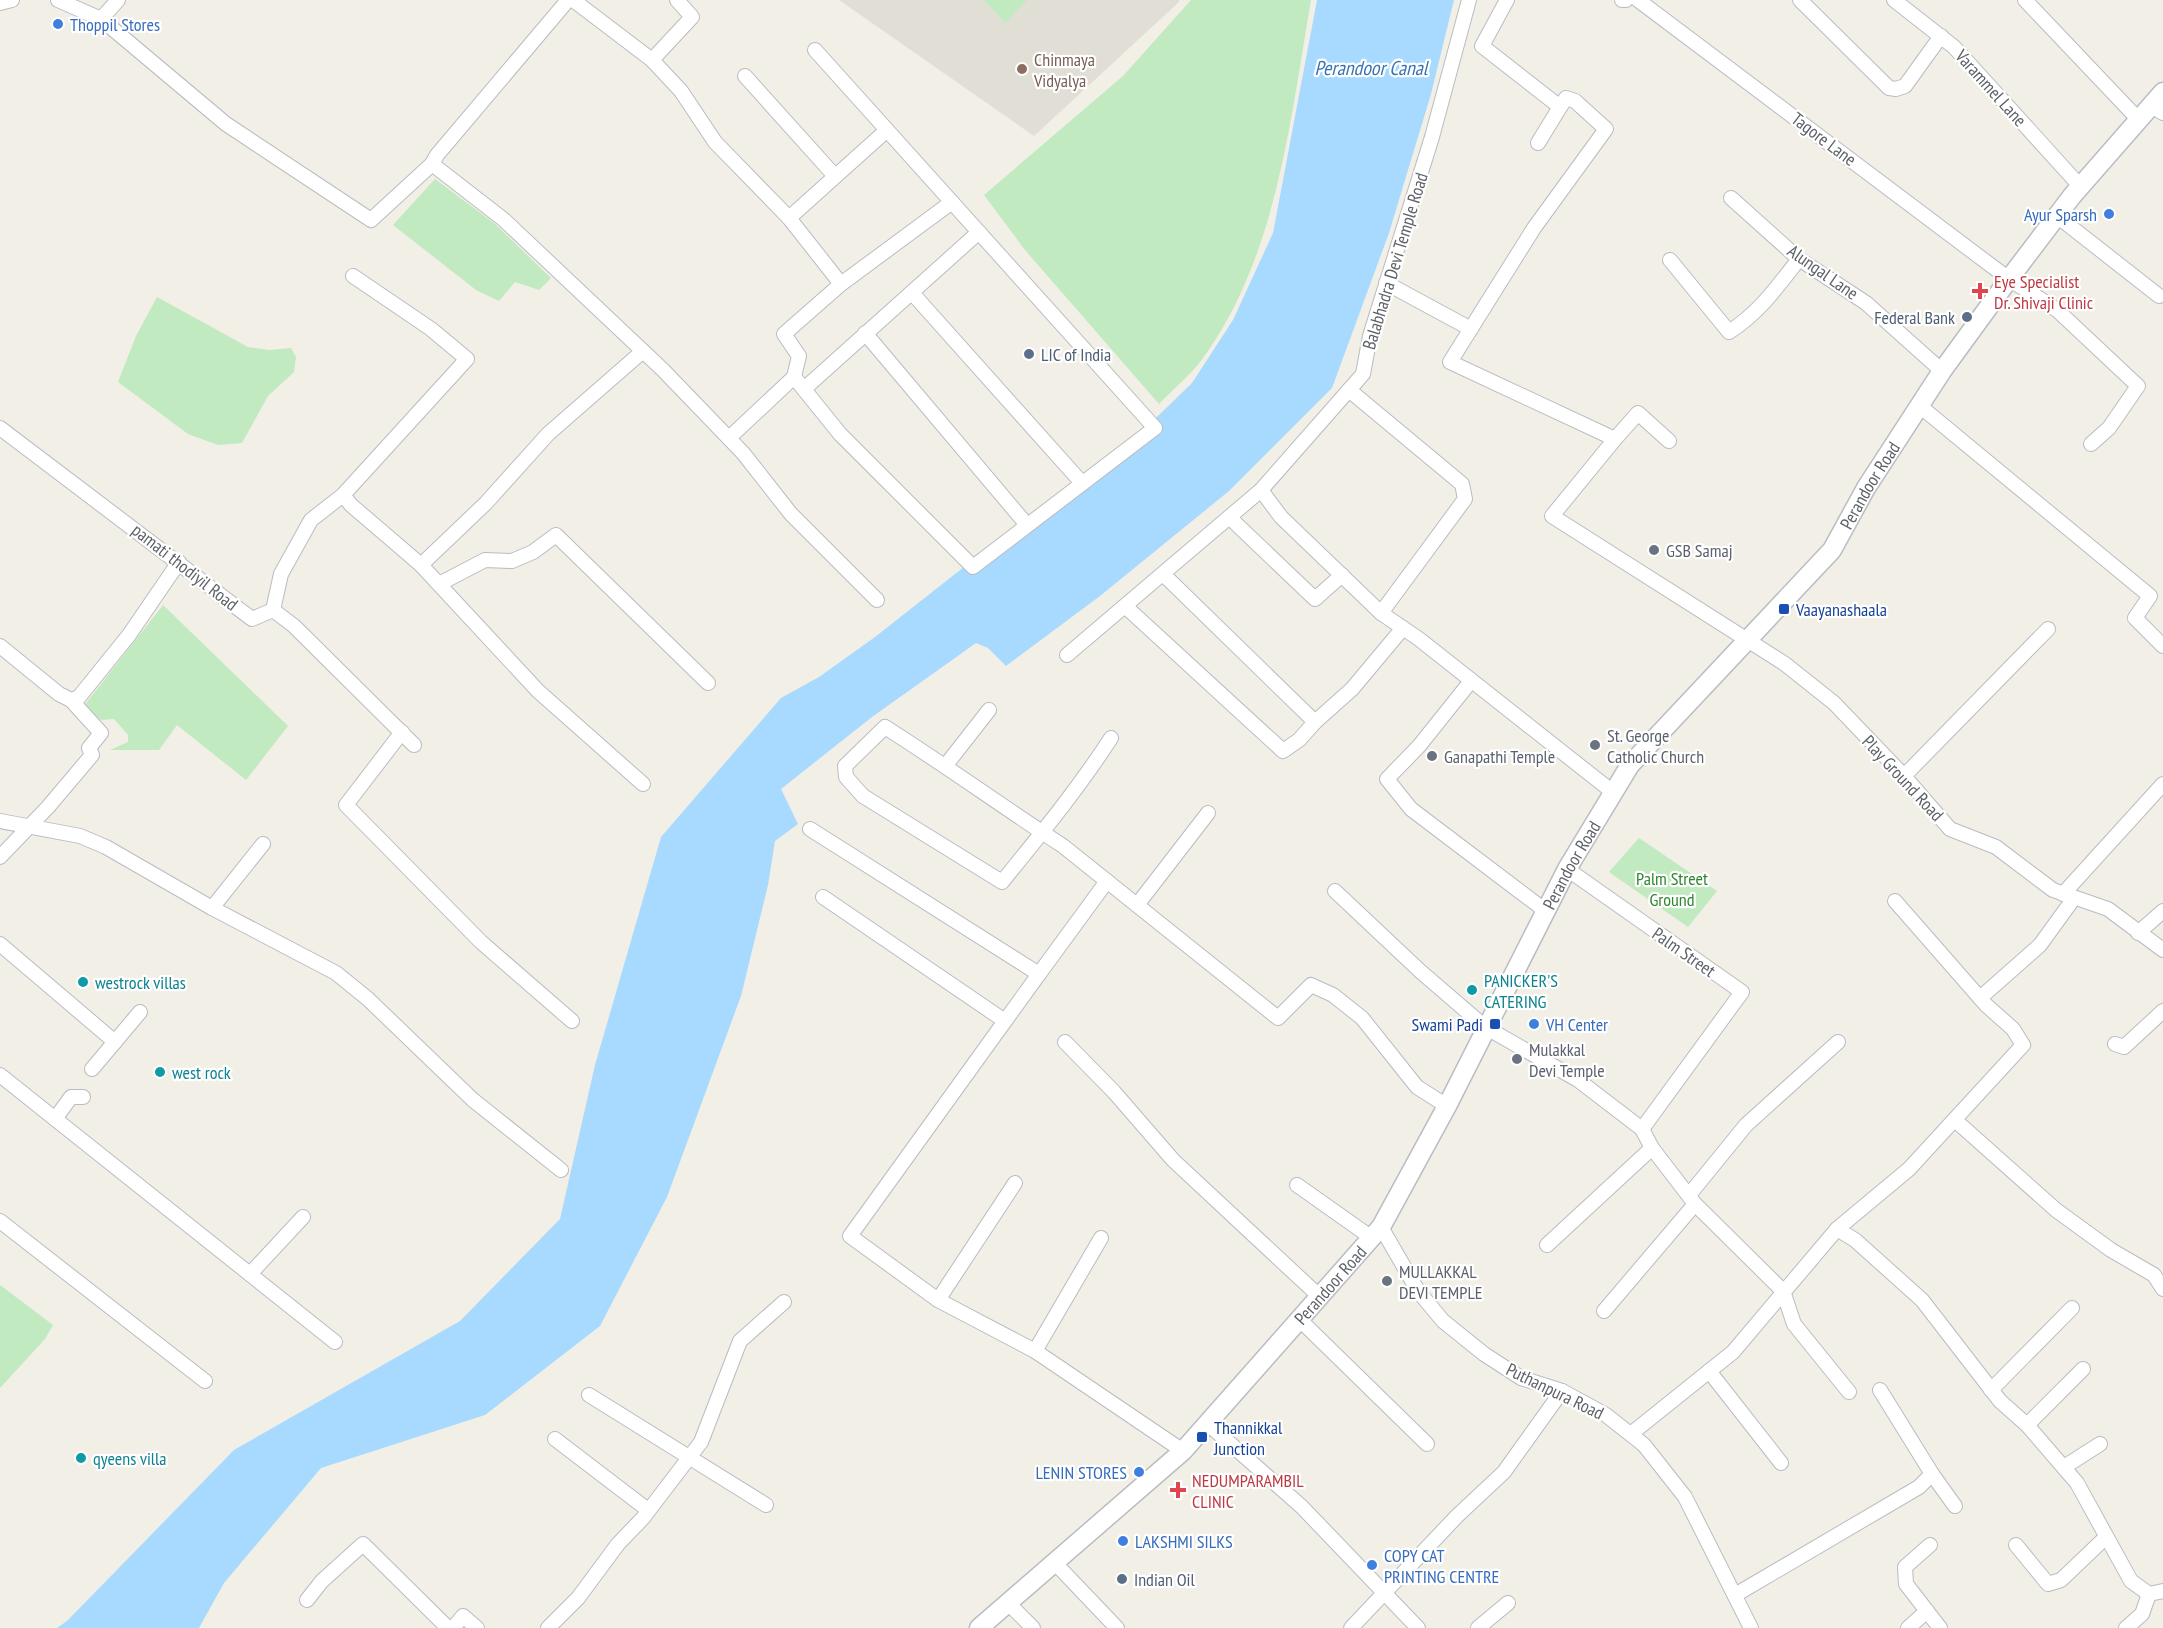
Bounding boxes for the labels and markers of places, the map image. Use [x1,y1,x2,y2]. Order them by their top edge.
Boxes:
place label: Thoppil Stores [70,13,160,36]
marker: Thoppil Stores [51,17,65,31]
place label: Chinmaya Vidyalya [1033,48,1095,92]
marker: Chinmaya Vidyalya [1015,62,1029,76]
place label: Ayur Sparsh [2024,203,2097,226]
marker: Ayur Sparsh [2102,207,2116,221]
place label: Eye Specialist Dr. Shivaji Clinic [1994,270,2094,314]
marker: Eye Specialist Dr. Shivaji Clinic [1971,282,1989,300]
place label: Federal Bank [1874,306,1955,329]
marker: Federal Bank [1960,310,1974,324]
place label: LIC of India [1041,343,1111,366]
marker: LIC of India [1022,347,1036,361]
place label: GSB Samaj [1666,539,1733,562]
marker: GSB Samaj [1647,543,1661,557]
place label: Vaayanashaala [1795,598,1887,621]
marker: Vaayanashaala [1777,602,1791,616]
place label: St. George Catholic Church [1607,724,1704,768]
marker: St. George Catholic Church [1588,738,1602,752]
place label: Ganapathi Temple [1444,745,1555,768]
marker: Ganapathi Temple [1425,749,1439,763]
place label: PANICKER'S CATERING [1484,969,1558,1013]
place label: westrock villas [95,971,186,994]
marker: westrock villas [76,975,90,989]
marker: PANICKER'S CATERING [1465,983,1479,997]
place label: Swami Padi [1412,1013,1483,1036]
place label: VH Center [1545,1013,1608,1036]
marker: Swami Padi [1488,1017,1502,1031]
marker: VH Center [1527,1017,1541,1031]
place label: Mulakkal Devi Temple [1529,1038,1605,1082]
marker: Mulakkal Devi Temple [1510,1052,1524,1066]
place label: west rock [172,1061,231,1084]
marker: west rock [153,1065,167,1079]
place label: MULLAKKAL DEVI TEMPLE [1399,1260,1483,1304]
marker: MULLAKKAL DEVI TEMPLE [1380,1274,1394,1288]
place label: Thannikkal Junction [1213,1416,1283,1460]
marker: Thannikkal Junction [1195,1430,1209,1444]
place label: qyeens villa [93,1447,166,1470]
marker: qyeens villa [74,1451,88,1465]
place label: LENIN STORES [1035,1461,1127,1484]
marker: LENIN STORES [1132,1465,1146,1479]
place label: NEDUMPARAMBIL CLINIC [1192,1469,1304,1513]
marker: NEDUMPARAMBIL CLINIC [1169,1481,1187,1499]
place label: LAKSHMI SILKS [1135,1530,1233,1553]
marker: LAKSHMI SILKS [1116,1534,1130,1548]
place label: COPY CAT PRINTING CENTRE [1384,1544,1499,1588]
marker: COPY CAT PRINTING CENTRE [1365,1558,1379,1572]
place label: Indian Oil [1134,1568,1196,1591]
marker: Indian Oil [1115,1572,1129,1586]

